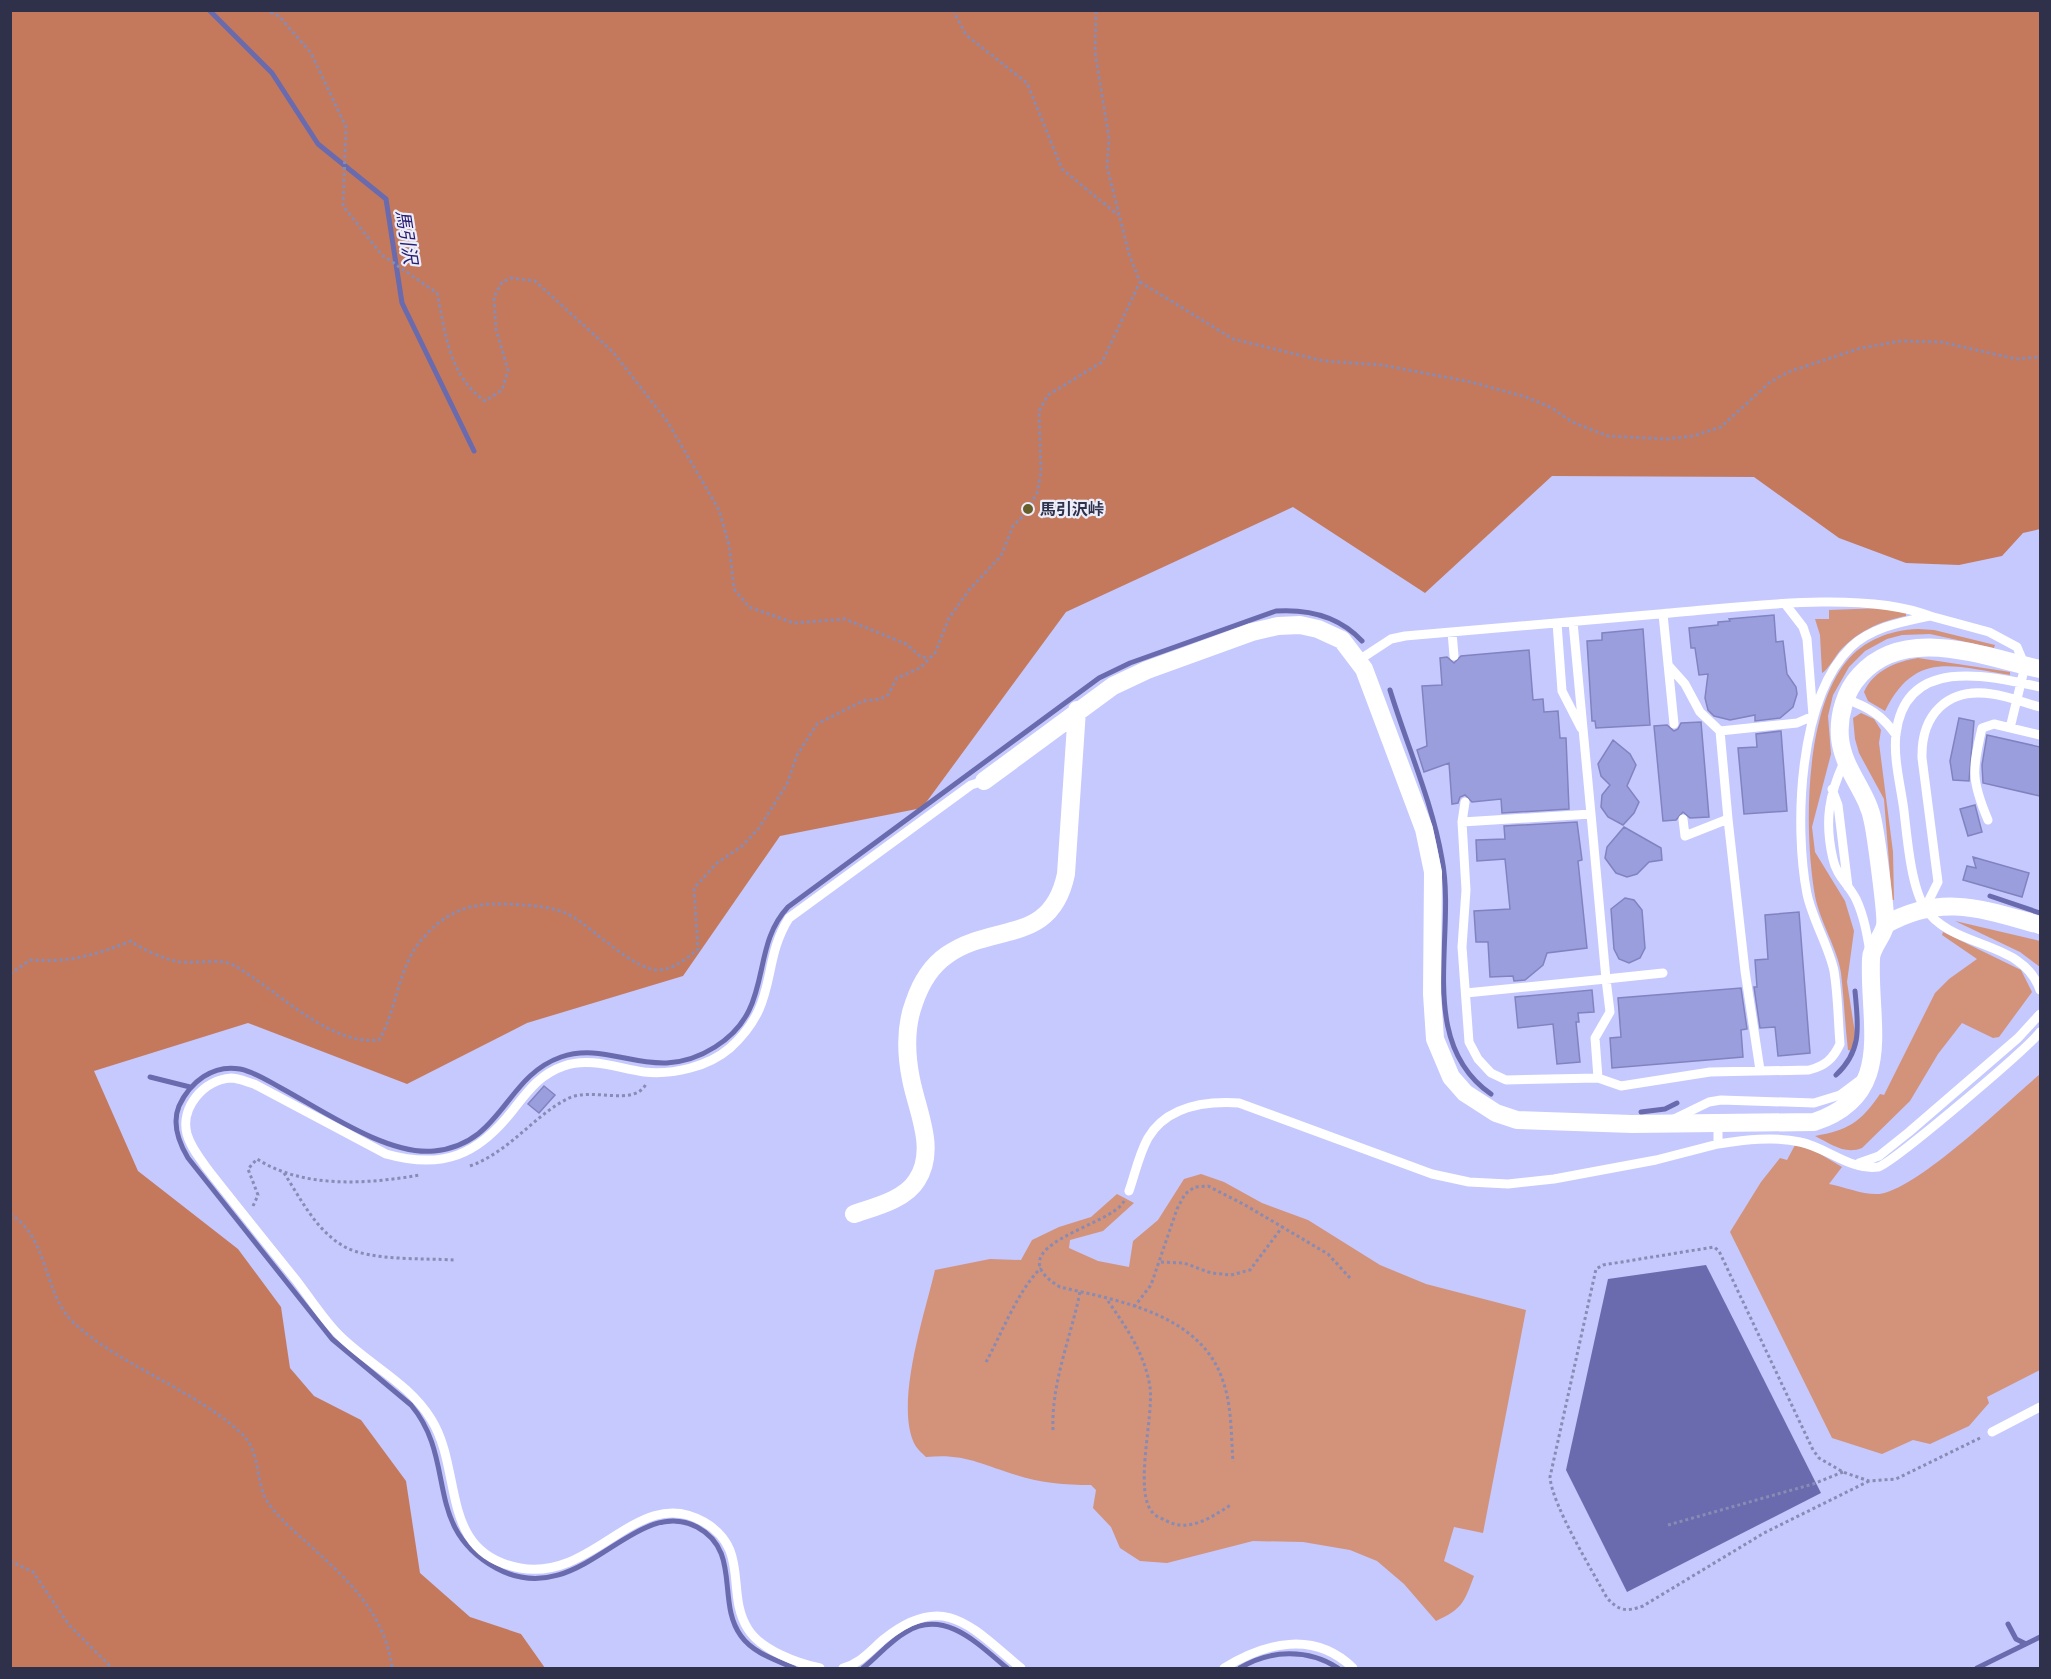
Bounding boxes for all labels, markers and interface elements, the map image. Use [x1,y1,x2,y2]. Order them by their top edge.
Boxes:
water label: 馬引沢 [391,209,423,267]
place label: 馬引沢峠 [1040,499,1104,519]
marker: 馬引沢峠 [1021,502,1035,516]

